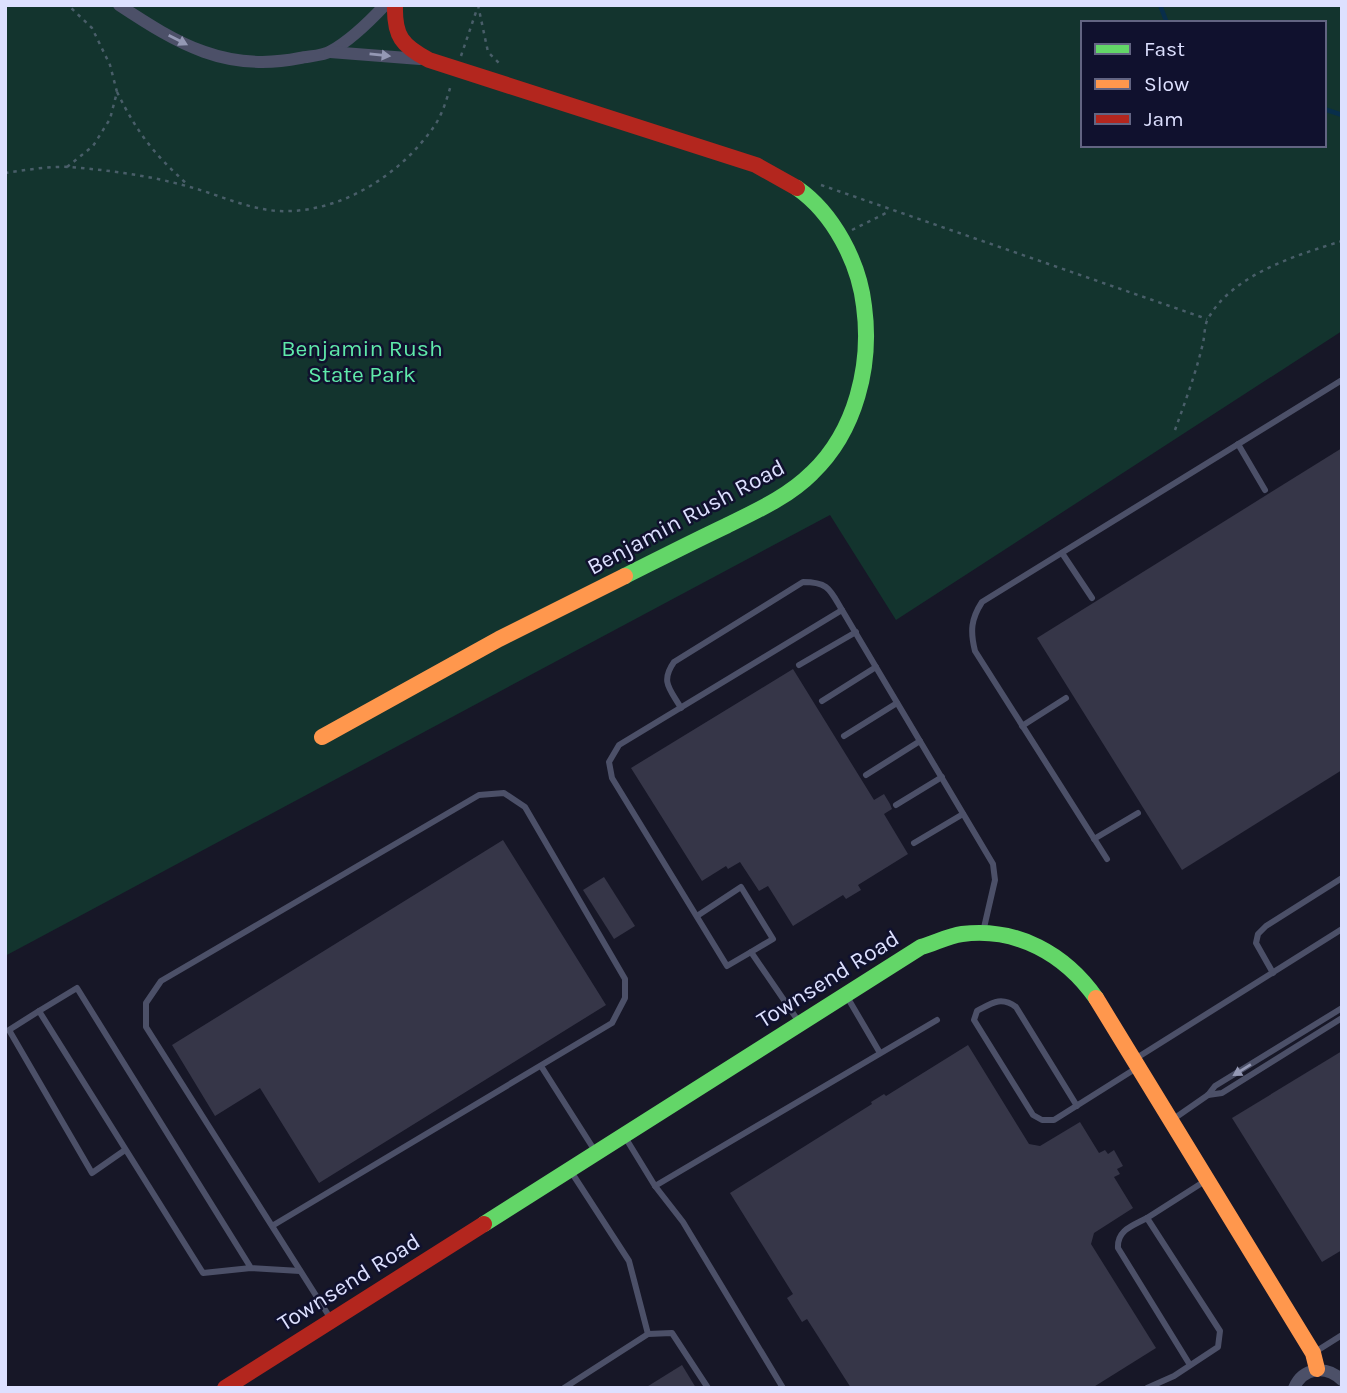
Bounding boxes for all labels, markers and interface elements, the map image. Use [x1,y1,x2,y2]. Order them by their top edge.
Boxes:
legend [1081,21,1326,147]
one-way arrow [168,35,188,46]
text: Fast [1144,37,1185,61]
one-way arrow [369,49,391,60]
text: Slow [1144,72,1189,96]
text: Jam [1144,107,1184,131]
park label: Benjamin Rush State Park [281,335,443,388]
street label: Benjamin Rush Road [583,453,789,581]
street label: Townsend Road [752,924,904,1034]
one-way arrow [1232,1063,1252,1076]
street label: Townsend Road [273,1227,425,1337]

